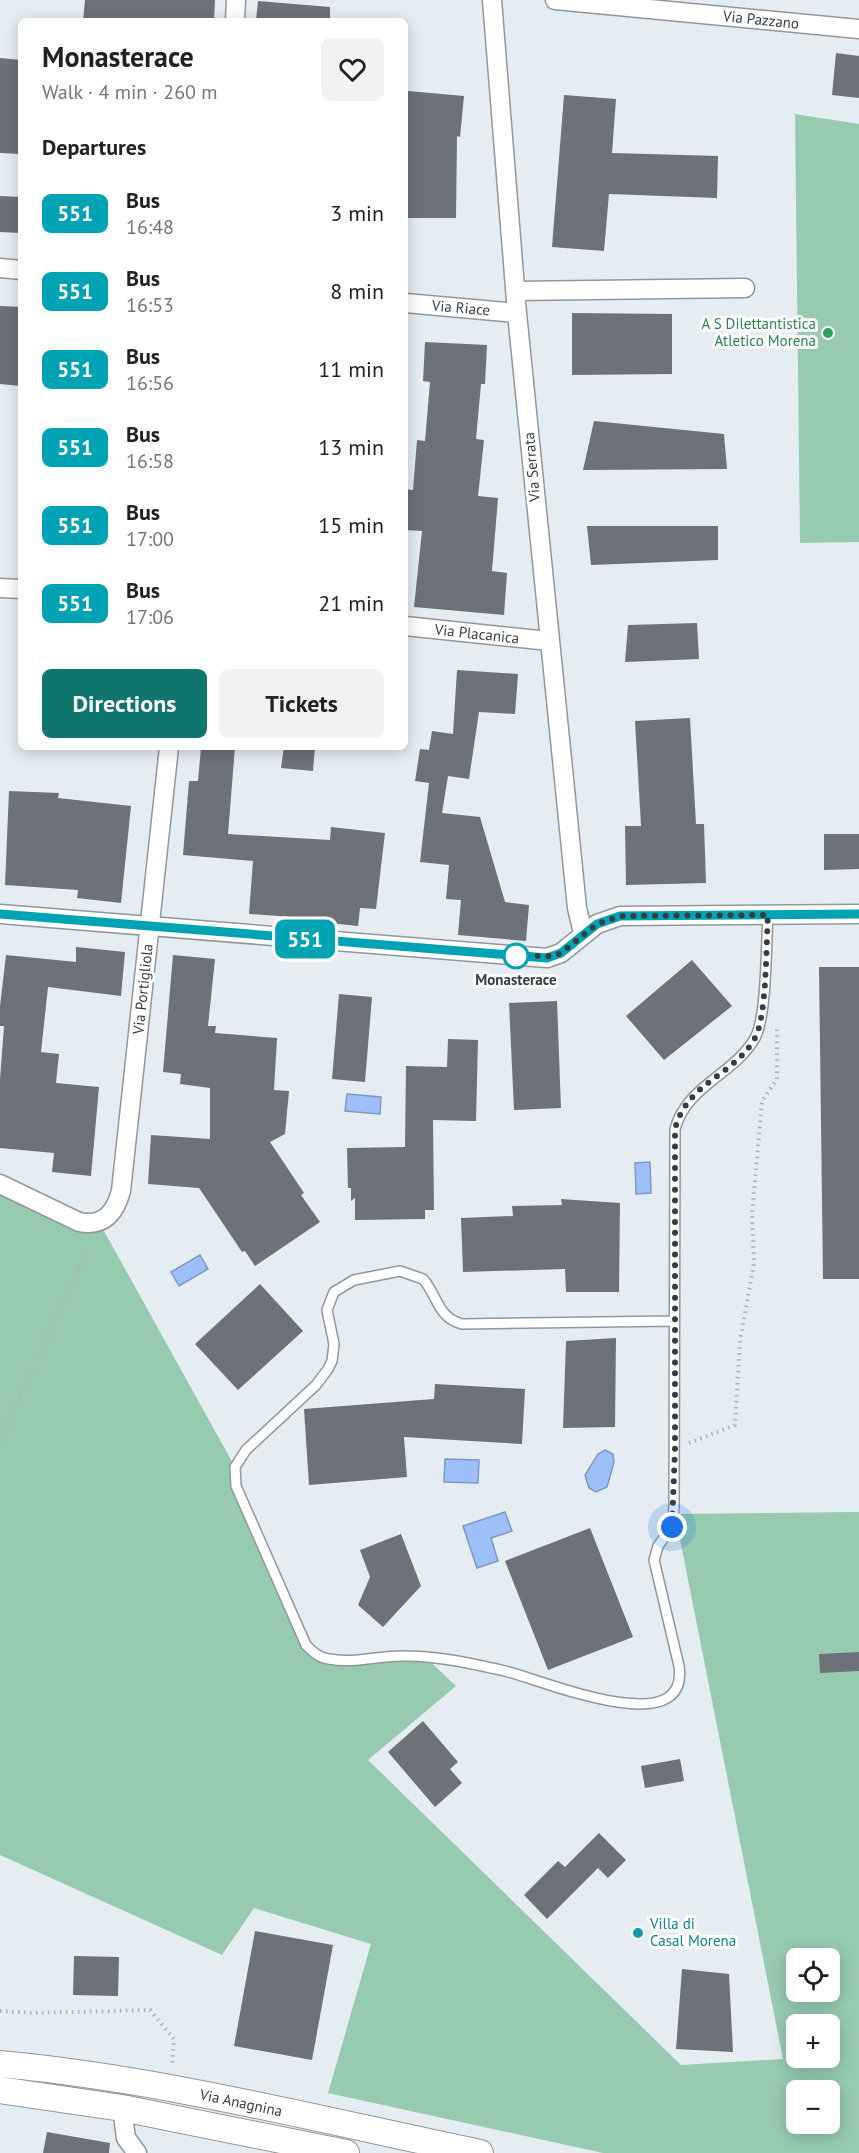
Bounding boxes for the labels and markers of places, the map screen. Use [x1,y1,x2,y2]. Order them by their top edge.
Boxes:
place label: A S Dilettantistica Atletico Morena [701,314,816,350]
marker: A S Dilettantistica Atletico Morena [821,326,835,340]
marker: Monasterace [503,943,529,969]
place label: Monasterace [475,970,557,989]
place label: Villa di Casal Morena [649,1914,736,1950]
marker: Villa di Casal Morena [631,1926,645,1940]

